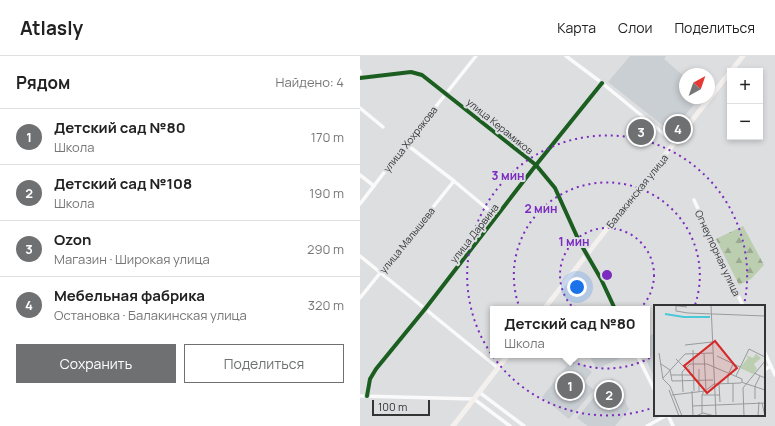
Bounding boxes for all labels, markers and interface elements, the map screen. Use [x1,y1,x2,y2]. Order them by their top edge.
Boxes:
text: Atlasly [20,15,83,41]
text: Карта [557,18,596,37]
text: Слои [618,18,652,37]
text: Поделиться [674,18,755,37]
north arrow [679,68,715,104]
map controls [727,68,763,140]
button: + [727,68,763,104]
text: Рядом [16,71,70,94]
text: Найдено: 4 [276,73,344,91]
street label: улица Керамиков [464,95,537,158]
street label: улица Хохрякова [380,103,440,175]
button: − [727,104,763,140]
pin: 4 [665,114,691,144]
text: Детский сад №80 [54,117,186,138]
pin: 3 [628,117,654,147]
text: 1 [26,128,32,146]
text: 170 m [311,128,344,146]
text: Школа [54,138,95,156]
street label: Балакинская улица [603,151,671,231]
text: 3 мин [492,167,524,184]
text: Детский сад №108 [54,173,192,194]
text: 2 [25,184,33,202]
text: 190 m [309,184,344,202]
text: Школа [54,194,95,212]
street label: улица Дарвина [446,200,502,266]
text: 2 мин [524,200,558,217]
street label: улица Малышева [376,204,438,276]
street label: Огнеупорная улица [692,208,744,298]
text: Ozon [54,229,91,250]
text: 1 мин [558,233,590,250]
text: 3 [25,240,33,258]
text: 290 m [307,240,344,258]
text: Магазин · Широкая улица [54,250,210,268]
centre of rings [600,268,614,282]
your location [567,277,587,297]
text: Мебельная фабрика [54,285,205,306]
text: 4 [25,296,33,314]
text: 320 m [308,296,344,314]
inset map [654,305,765,416]
text: Остановка · Балакинская улица [54,306,247,324]
popup [490,306,650,358]
text: Детский сад №80 [504,313,636,334]
text: Школа [504,334,545,352]
button: Сохранить [16,344,176,383]
button: Поделиться [184,344,344,383]
pin: 1 [557,371,583,401]
pin: 2 [596,380,622,410]
scale bar [372,398,430,417]
text: 100 m [378,399,407,414]

